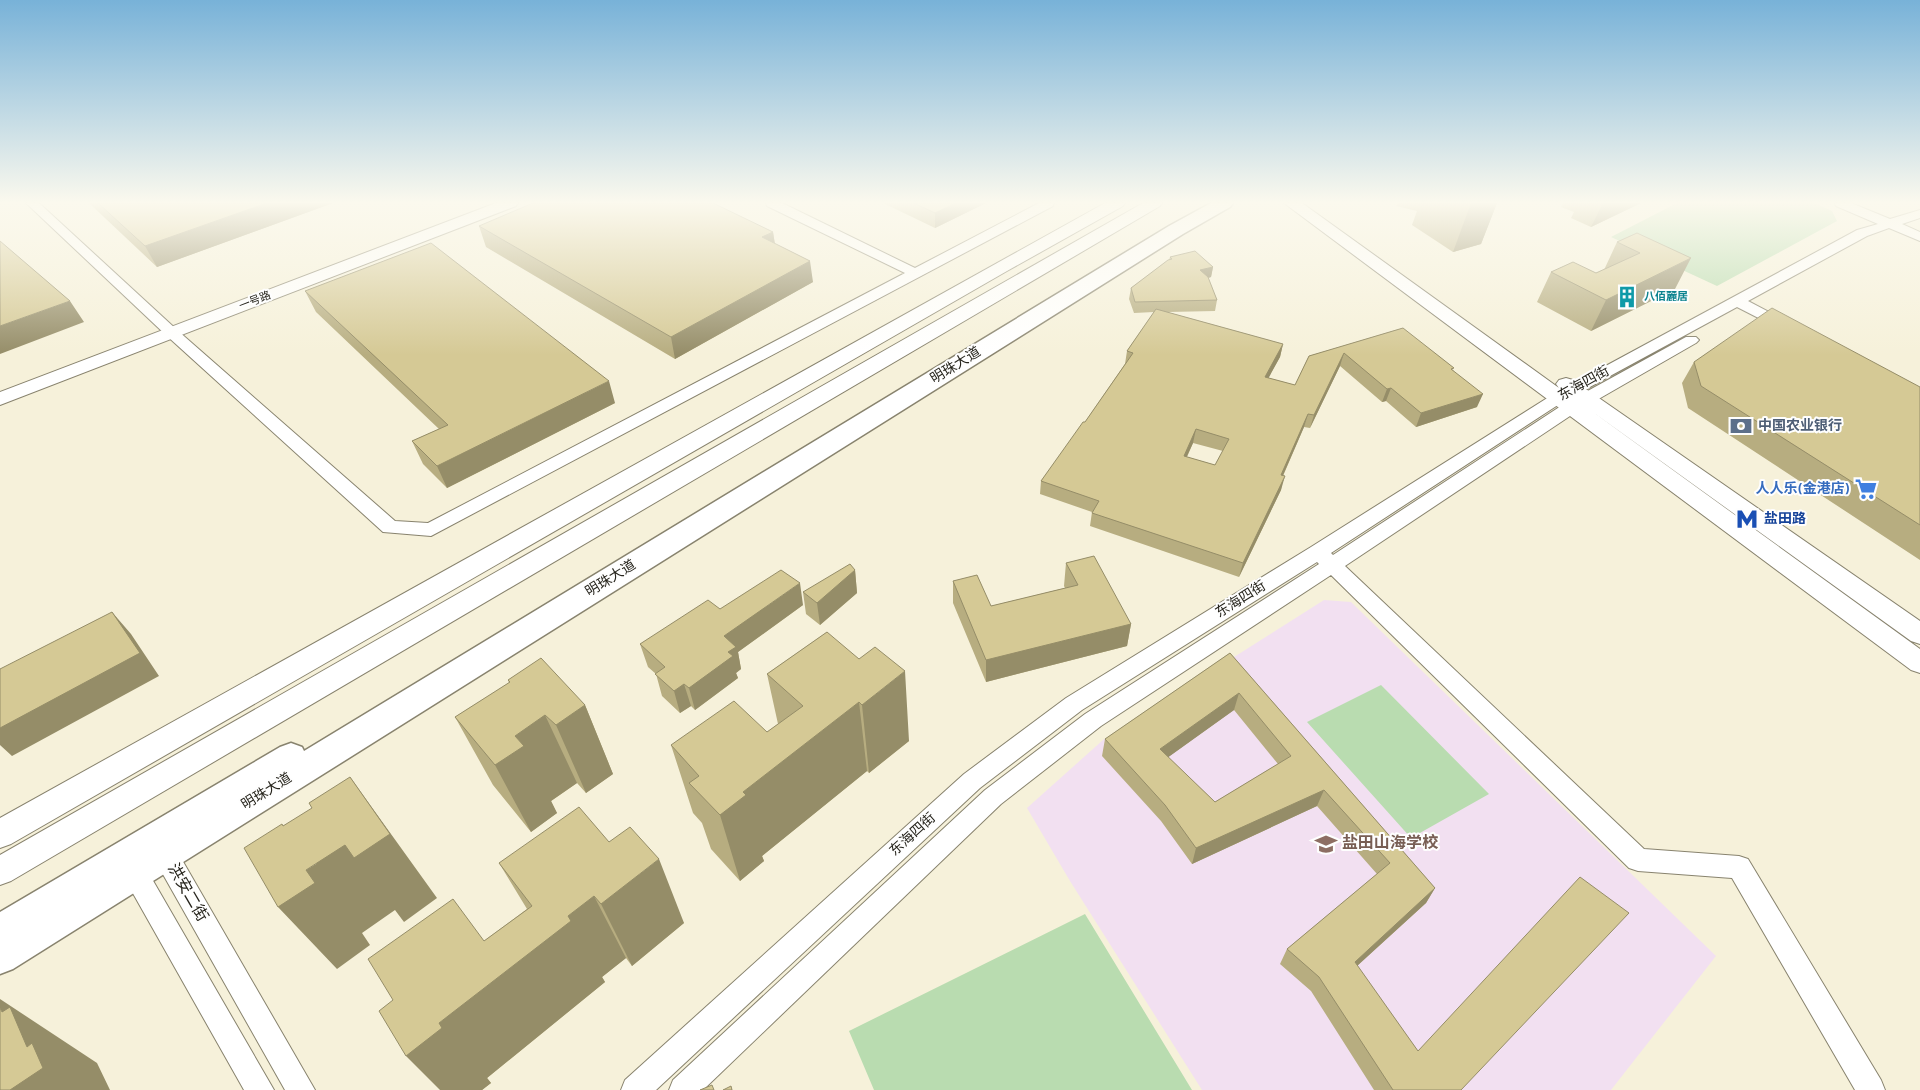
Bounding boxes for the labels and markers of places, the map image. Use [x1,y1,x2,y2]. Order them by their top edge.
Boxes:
building icon: 八佰麓居 [1614,284,1640,310]
place label: 八佰麓居 [1644,290,1688,304]
bank icon: 中国农业银行 [1728,413,1754,439]
place label: 中国农业银行 [1758,418,1842,435]
supermarket icon: 人人乐(金港店) [1853,476,1879,502]
place label: 人人乐(金港店) [1756,480,1850,498]
metro station icon: 盐田路 [1734,506,1760,532]
place label: 盐田路 [1764,510,1806,528]
school or university icon: 盐田山海学校 [1313,831,1339,857]
place label: 盐田山海学校 [1342,833,1439,854]

